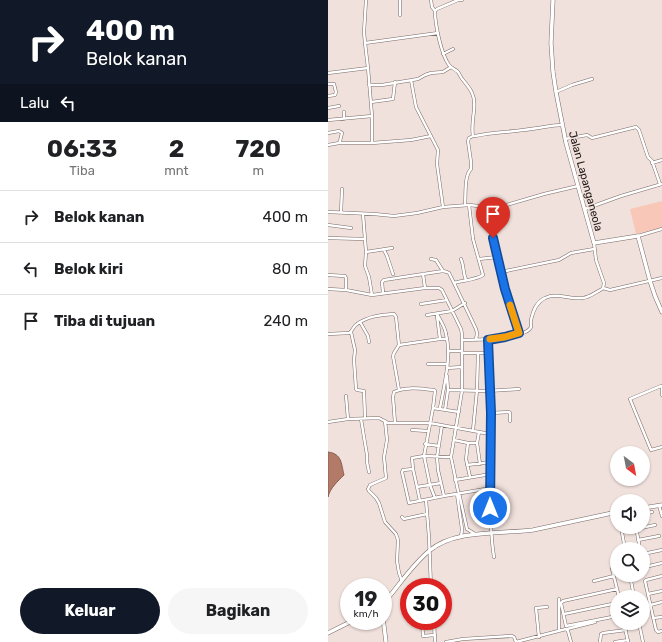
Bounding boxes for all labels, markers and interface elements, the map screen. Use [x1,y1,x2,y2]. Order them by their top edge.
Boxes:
text: 400 m [86,14,175,47]
icon: right [20,16,72,68]
text: Belok kanan [86,48,187,70]
icon: left [57,92,79,114]
text: Lalu [20,94,49,112]
street label: Jalan Lapanganeola [566,130,605,233]
text: 06:33 [47,135,117,163]
text: 2 [169,135,184,163]
text: 720 [235,135,281,163]
text: Tiba [69,163,95,178]
text: mnt [164,163,189,178]
text: m [253,163,264,178]
pin [476,197,510,238]
icon: arrive [482,203,504,225]
icon: right [20,206,42,228]
text: Belok kanan [54,208,144,226]
text: 400 m [263,208,308,226]
icon: left [20,258,42,280]
text: Belok kiri [54,260,123,278]
text: 80 m [272,260,308,278]
icon: arrive [20,310,42,332]
text: Tiba di tujuan [54,312,155,330]
text: 240 m [263,312,308,330]
north arrow [610,446,650,486]
map controls [610,446,650,630]
position arrow [469,487,511,529]
button: sound [610,494,650,534]
button: search [610,542,650,582]
speed limit sign: 30 [400,578,452,630]
text: 19 [355,587,377,611]
button: Keluar [20,588,160,634]
button: Bagikan [168,588,308,634]
button: layers [610,590,650,630]
text: km/h [354,608,378,620]

